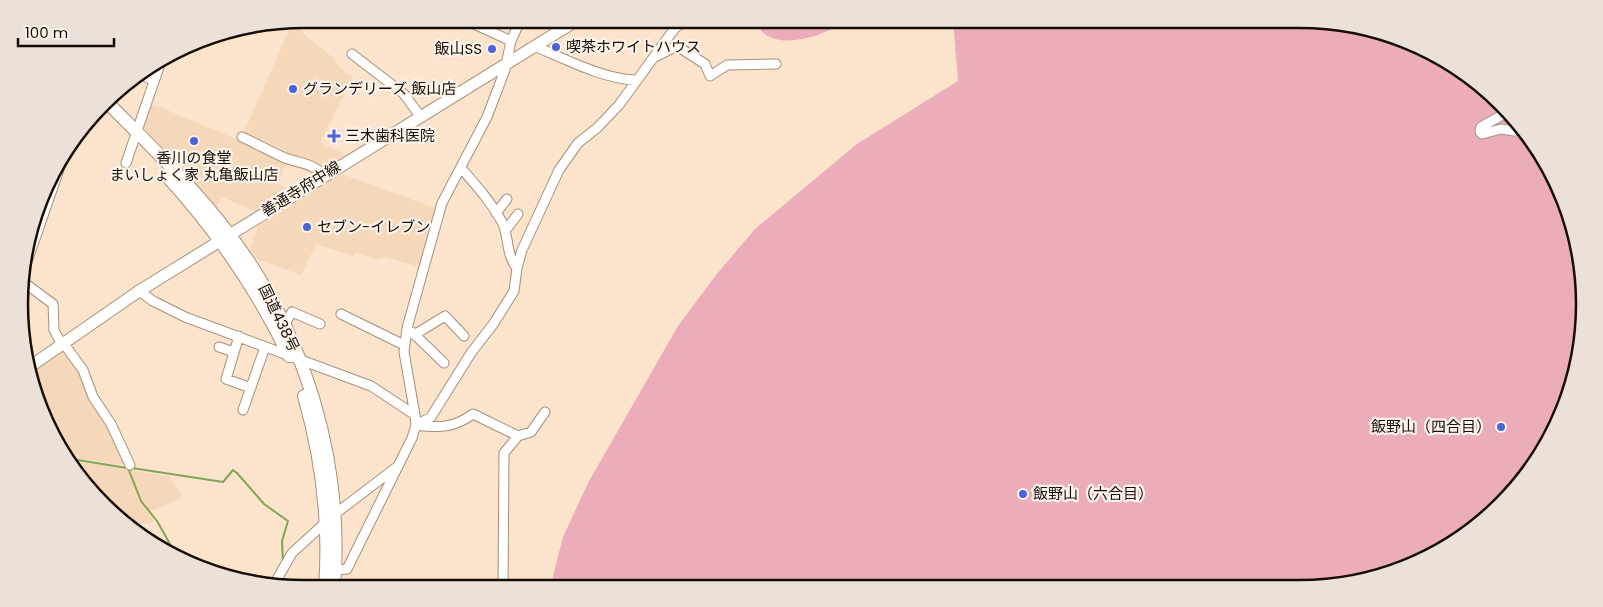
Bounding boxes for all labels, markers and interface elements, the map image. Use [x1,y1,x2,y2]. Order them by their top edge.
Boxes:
scale bar [18,15,114,47]
text: 100 m [25,22,68,43]
place label: 喫茶ホワイトハウス [566,36,701,57]
place label: 飯山SS [434,38,482,59]
marker: 喫茶ホワイトハウス [550,41,562,53]
marker: 飯山SS [486,43,498,55]
place label: グランデリーズ 飯山店 [303,78,456,99]
marker: グランデリーズ 飯山店 [287,83,299,95]
place label: 三木歯科医院 [345,125,435,146]
marker: 三木歯科医院 [327,129,341,143]
marker: 香川の食堂 まいしょく家 丸亀飯山店 [188,135,200,147]
place label: 香川の食堂 まいしょく家 丸亀飯山店 [109,147,279,185]
street label: 善通寺府中線 [257,156,344,221]
place label: セブン-イレブン [317,216,430,237]
marker: セブン-イレブン [301,221,313,233]
street label: 国道438号 [254,280,305,355]
place label: 飯野山（四合目） [1371,416,1491,437]
marker: 飯野山（四合目） [1495,421,1507,433]
place label: 飯野山（六合目） [1033,483,1153,504]
marker: 飯野山（六合目） [1017,488,1029,500]

